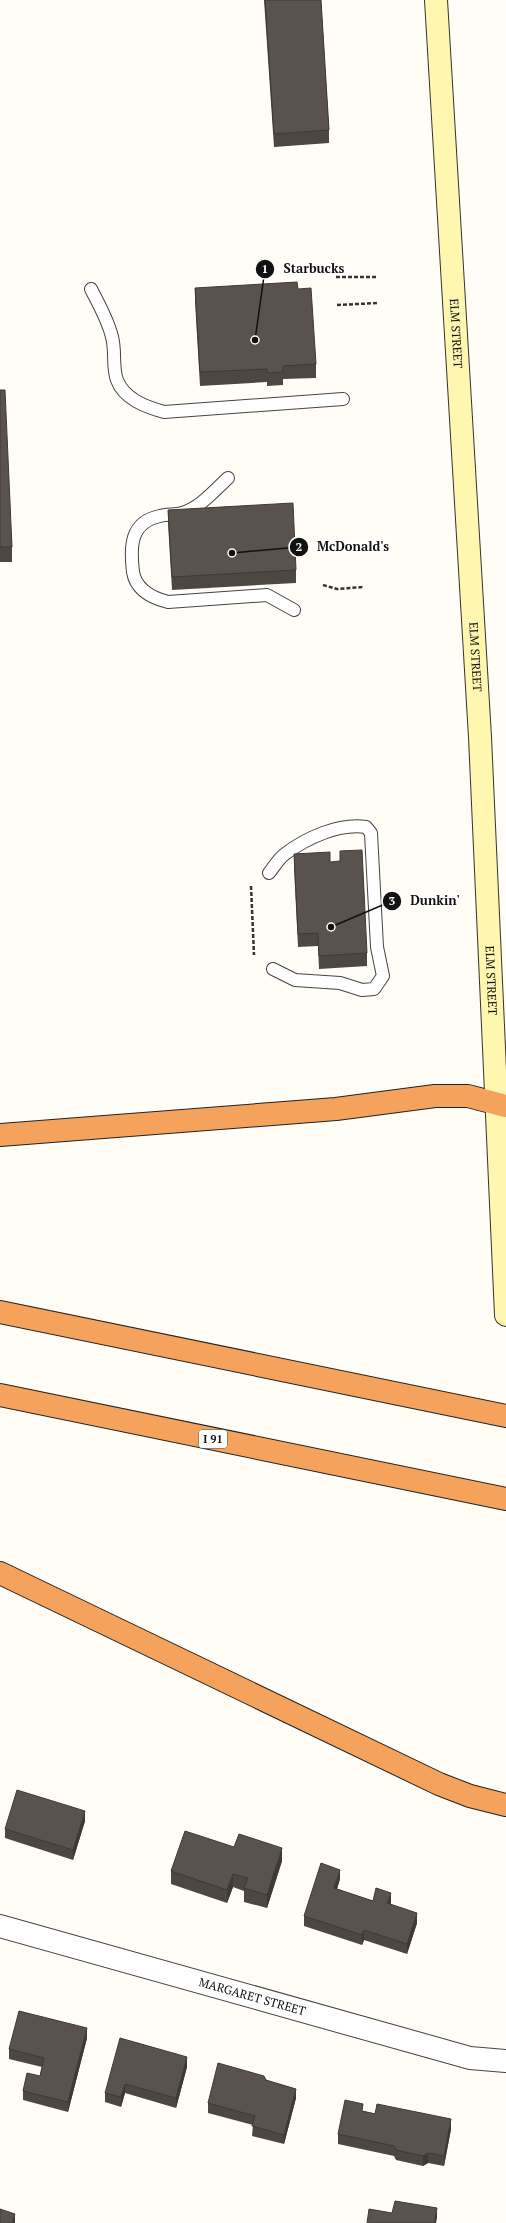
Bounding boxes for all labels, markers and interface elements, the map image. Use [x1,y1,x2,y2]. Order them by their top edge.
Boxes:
callout: Starbucks [255,256,352,281]
text: Starbucks [284,259,345,277]
text: 1 [262,261,268,276]
street label: ELM STREET [447,298,466,369]
callout: McDonald's [289,534,397,559]
text: McDonald's [317,537,389,555]
text: 2 [296,539,303,554]
street label: ELM STREET [466,621,485,693]
callout: Dunkin' [382,888,468,913]
text: Dunkin' [410,891,460,909]
text: 3 [389,893,396,908]
street label: ELM STREET [482,945,501,1016]
road number: I 91 [199,1430,227,1448]
street label: MARGARET STREET [197,1974,308,2019]

